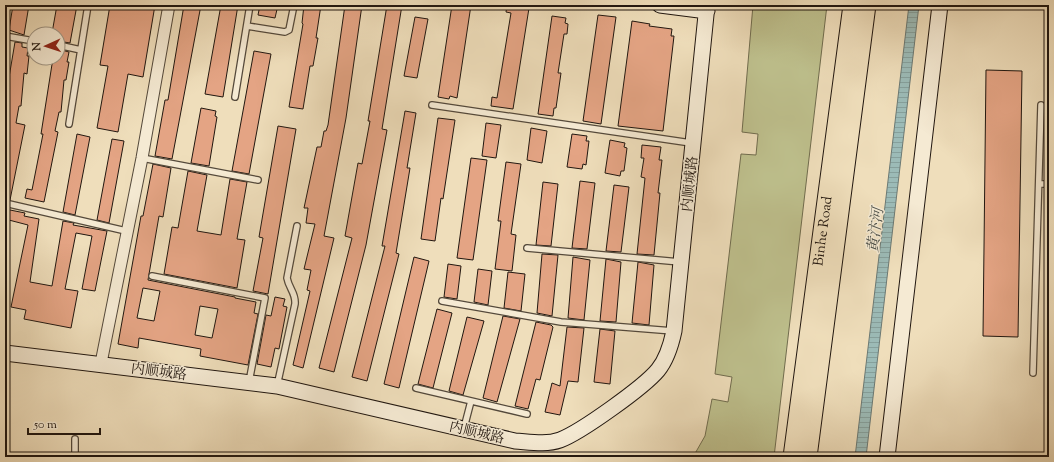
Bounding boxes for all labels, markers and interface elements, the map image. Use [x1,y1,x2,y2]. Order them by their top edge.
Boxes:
north arrow [26,26,66,66]
text: N [29,41,45,52]
street label: 内顺城路 [678,155,704,213]
street label: Binhe Road [809,195,839,267]
water label: 黄汴河 [863,204,890,254]
street label: 内顺城路 [130,360,188,386]
scale bar [28,410,100,436]
text: 50 m [33,416,57,434]
street label: 内顺城路 [447,418,506,450]

